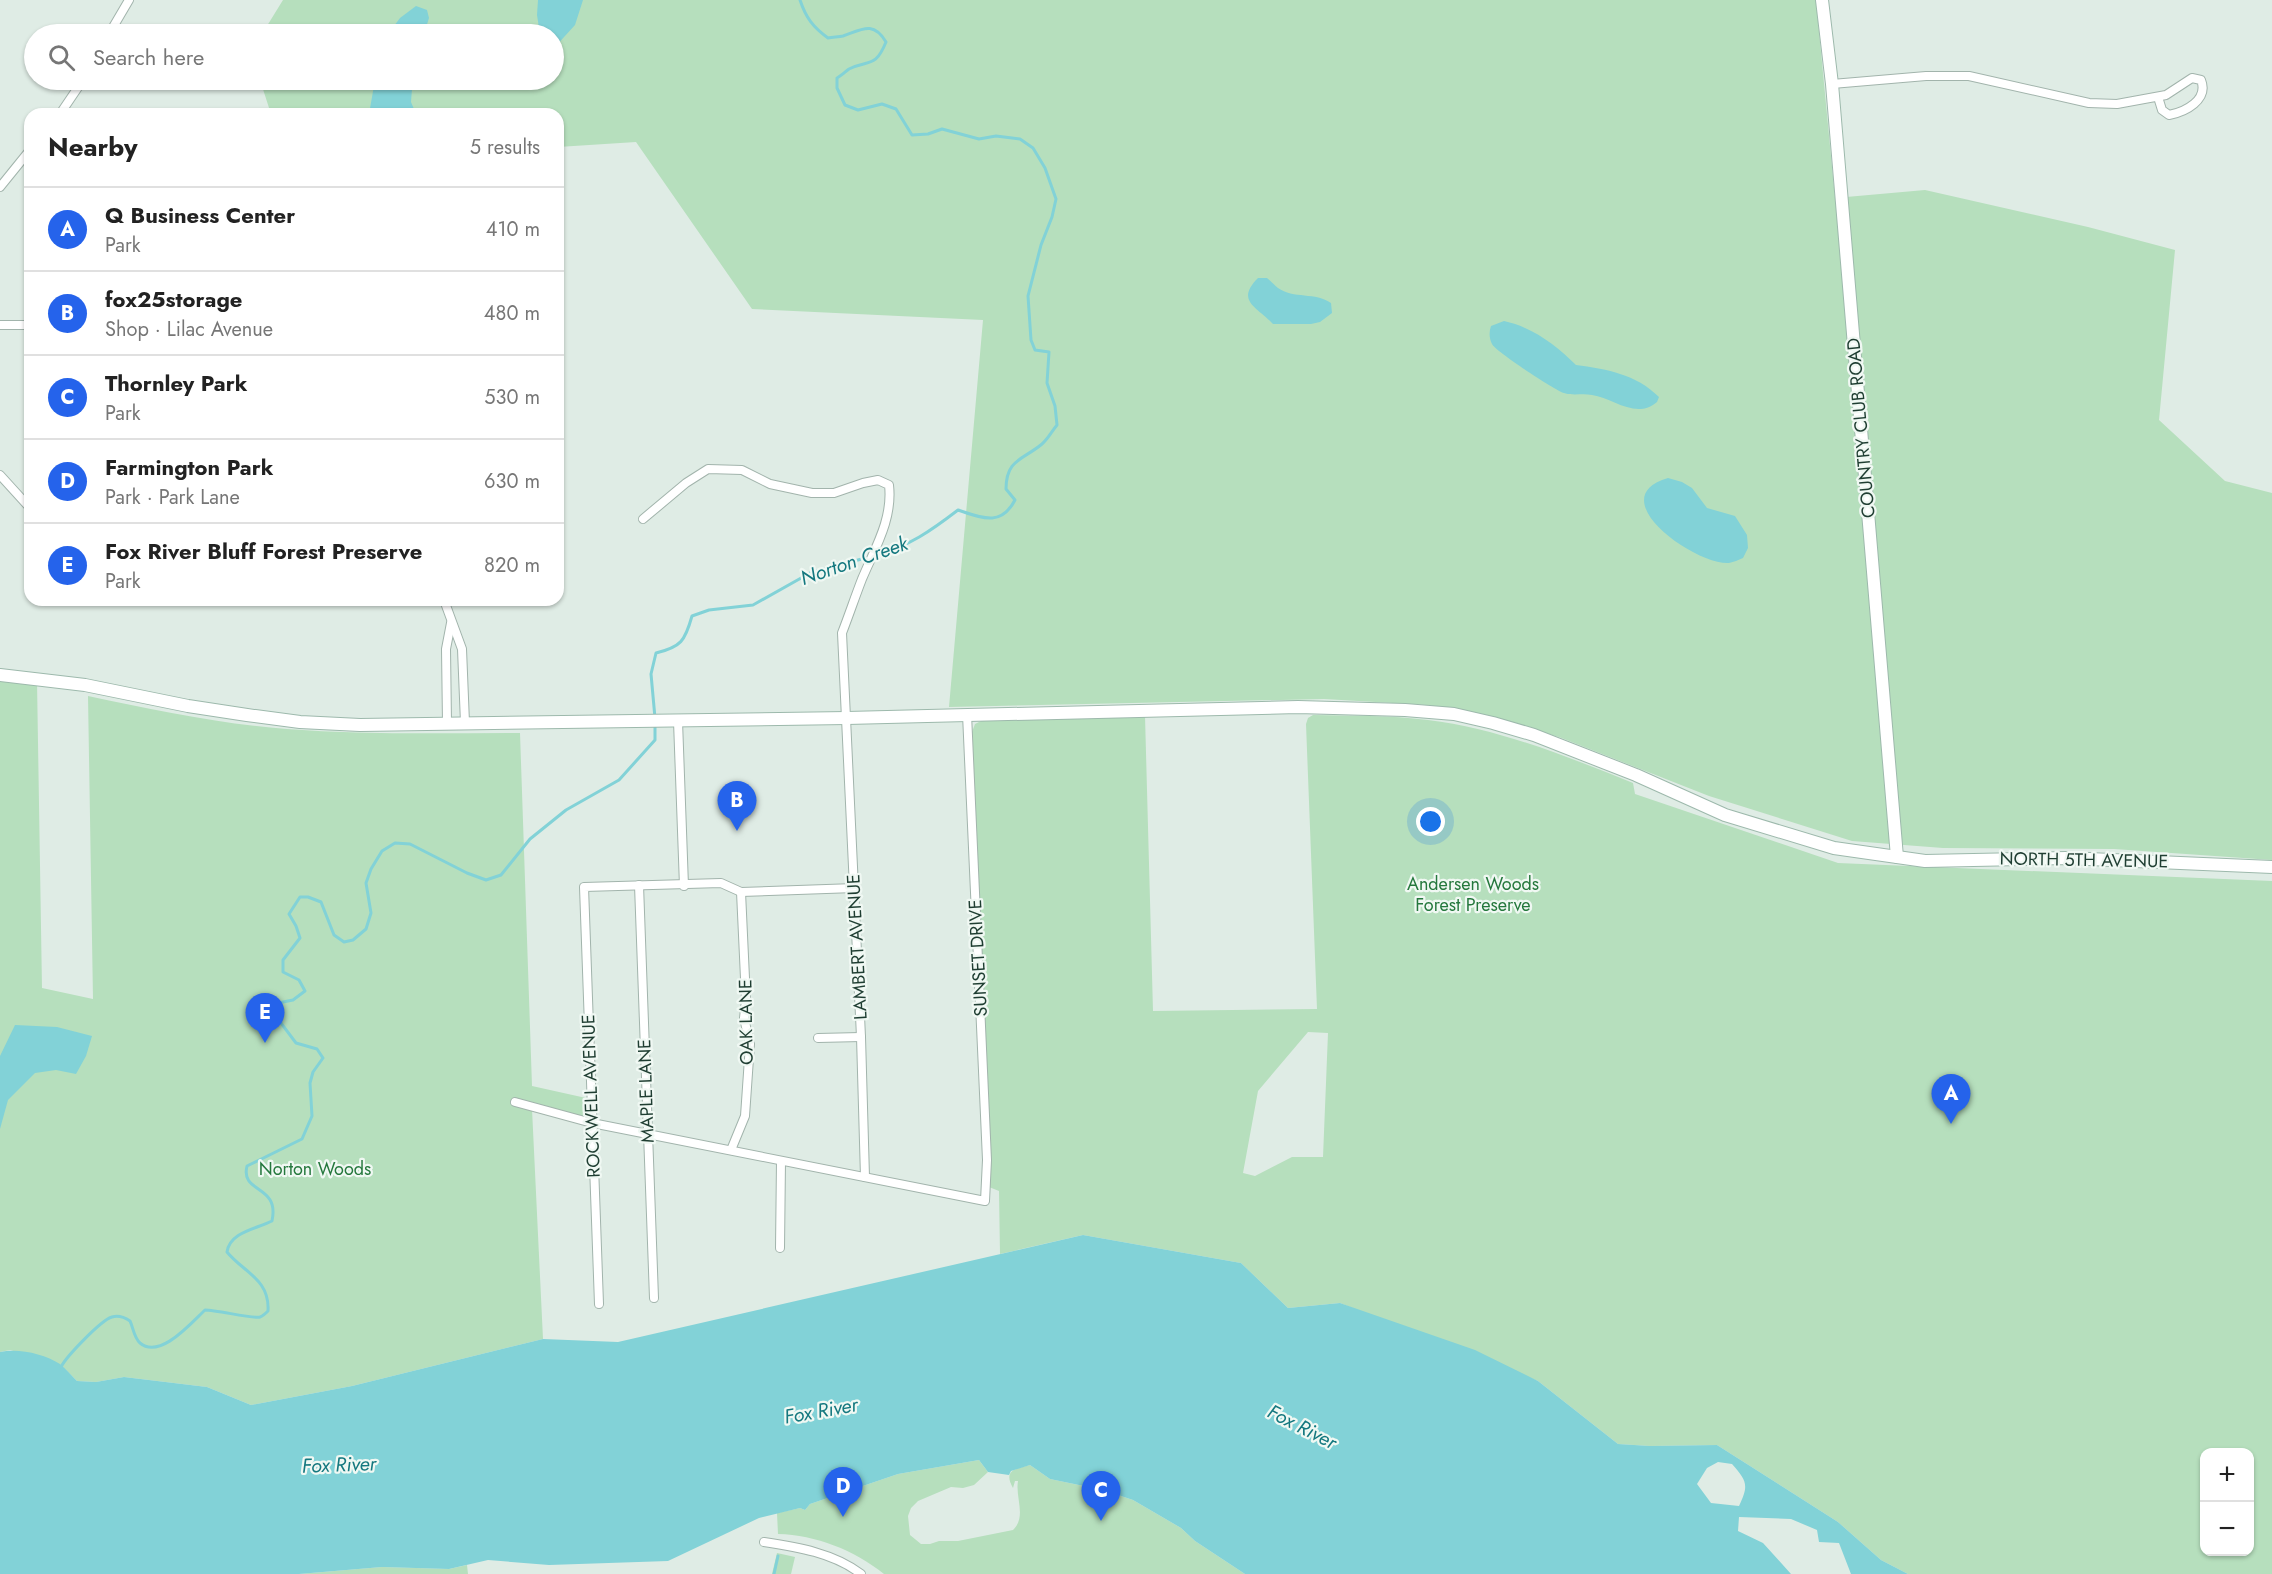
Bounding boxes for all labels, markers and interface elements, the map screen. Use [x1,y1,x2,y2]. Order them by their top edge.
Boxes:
search box [24,24,564,90]
icon: search [45,41,78,74]
text: Search here [93,41,204,73]
text: Nearby [48,128,137,166]
text: 5 results [470,133,540,162]
text: Q Business Center [105,199,295,231]
text: A [60,215,75,244]
text: 410 m [486,215,540,244]
text: Park [105,231,141,260]
text: fox25storage [105,283,242,315]
text: B [61,299,74,328]
text: 480 m [484,299,540,328]
text: Shop · Lilac Avenue [105,315,273,344]
street label: COUNTRY CLUB ROAD [1840,337,1882,519]
text: Thornley Park [105,367,247,399]
text: C [60,383,75,412]
text: 530 m [484,383,540,412]
text: Park [105,399,141,428]
text: Farmington Park [105,451,273,483]
text: D [60,467,75,496]
text: 630 m [484,467,540,496]
text: Park · Park Lane [105,483,240,512]
water label: Norton Creek [796,529,913,593]
text: Fox River Bluff Forest Preserve [105,535,422,567]
text: E [61,551,74,580]
text: 820 m [484,551,540,580]
text: Park [105,567,141,596]
pin: B [718,782,756,831]
your location [1416,807,1445,836]
street label: NORTH 5TH AVENUE [1999,846,2169,874]
park label: Andersen Woods Forest Preserve [1407,871,1539,918]
street label: LAMBERT AVENUE [840,873,874,1021]
street label: SUNSET DRIVE [962,899,994,1017]
street label: OAK LANE [732,979,760,1065]
pin: E [246,994,284,1043]
street label: ROCKWELL AVENUE [575,1014,607,1178]
street label: MAPLE LANE [631,1039,661,1143]
pin: A [1932,1074,1970,1124]
park label: Norton Woods [259,1156,371,1182]
water label: Fox River [782,1390,861,1432]
water label: Fox River [1262,1397,1343,1457]
map controls [2200,1448,2254,1556]
button: + [2200,1448,2254,1502]
water label: Fox River [301,1449,378,1481]
pin: D [824,1468,862,1517]
pin: C [1082,1472,1120,1521]
button: − [2200,1502,2254,1556]

